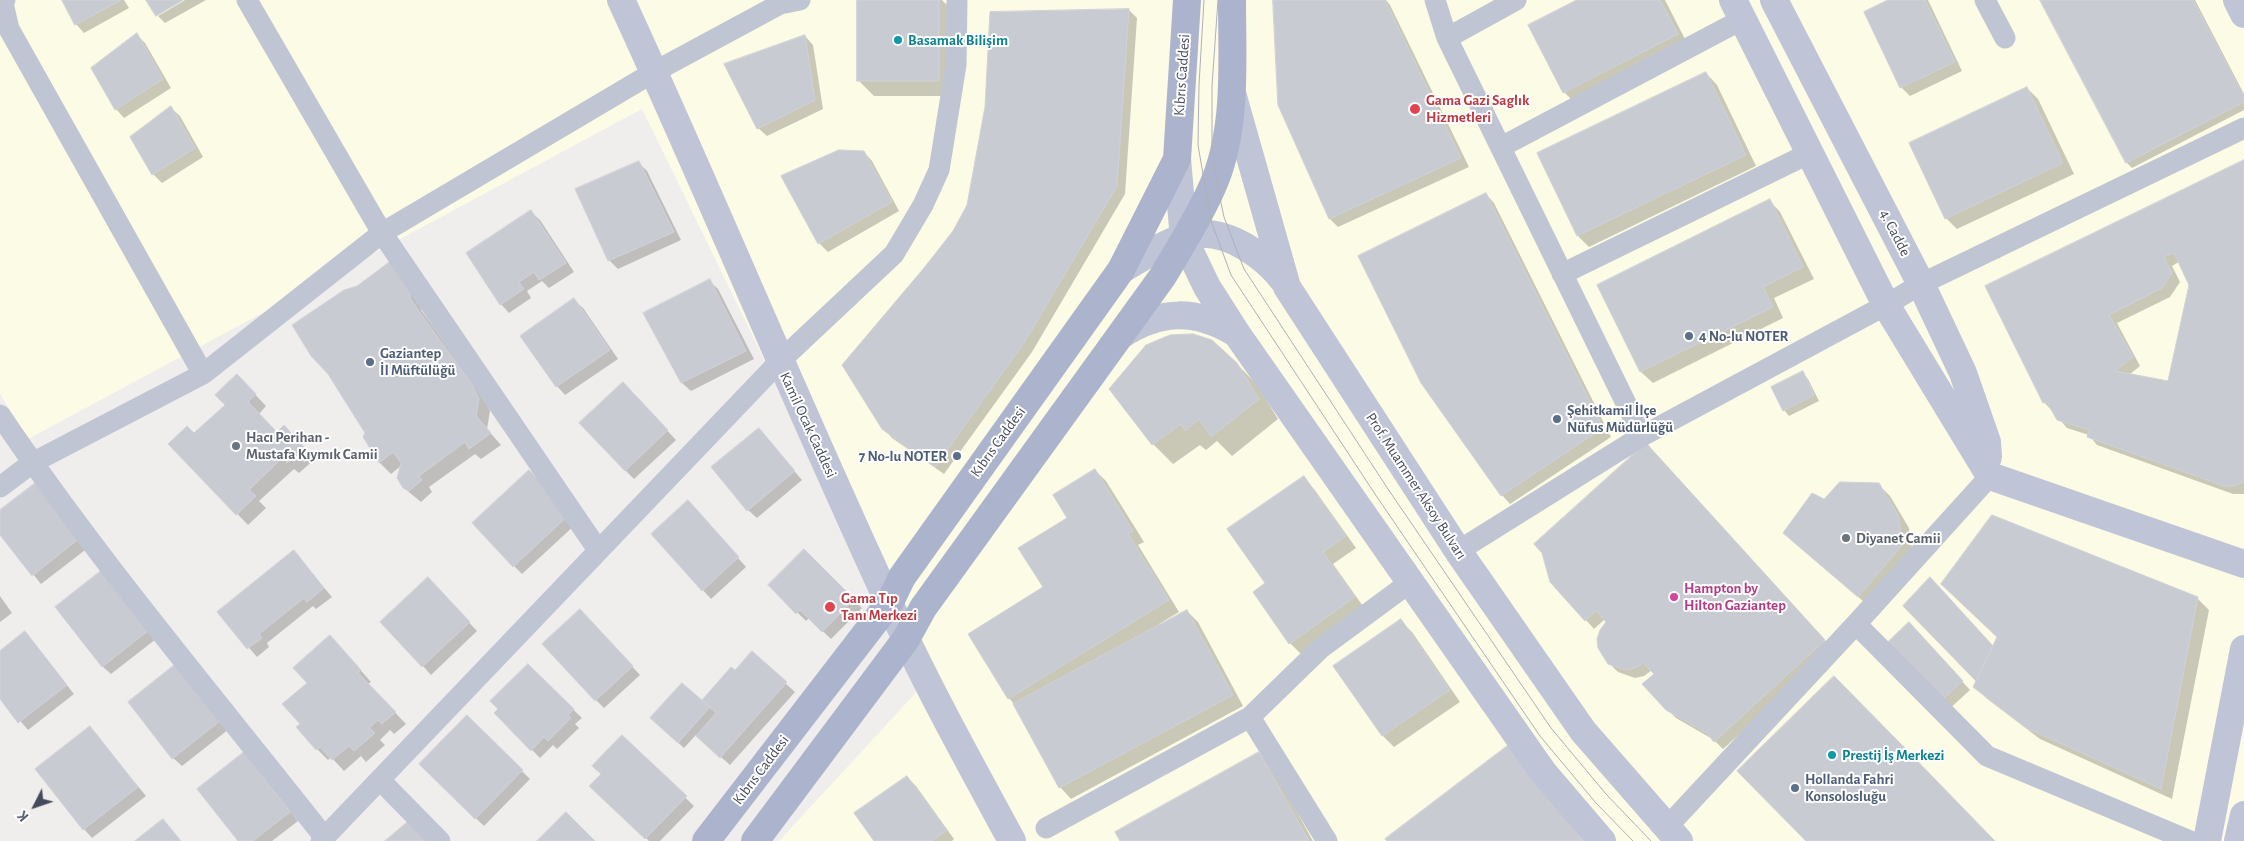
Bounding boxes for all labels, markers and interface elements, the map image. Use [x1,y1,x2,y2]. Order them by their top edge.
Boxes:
place label: Basamak Bilişim [908,31,1008,49]
street label: Kıbrıs Caddesi [1170,33,1194,117]
marker: Basamak Bilişim [892,34,904,46]
place label: Gama Gazi Saglık Hizmetleri [1426,91,1529,126]
marker: Gama Gazi Saglık Hizmetleri [1408,102,1422,116]
street label: 4. Cadde [1876,207,1914,259]
place label: 4 No-lu NOTER [1699,327,1788,345]
marker: 4 No-lu NOTER [1683,330,1695,342]
place label: Gaziantep İl Müftülüğü [380,344,455,379]
marker: Gaziantep İl Müftülüğü [364,356,376,368]
street label: Kamil Ocak Caddesi [776,369,840,481]
place label: Şehitkamil İlçe Nüfus Müdürlüğü [1567,401,1673,436]
street label: Kıbrıs Caddesi [967,403,1029,481]
street label: Prof. Muammer Aksoy Bulvarı [1362,409,1470,563]
marker: Şehitkamil İlçe Nüfus Müdürlüğü [1551,413,1563,425]
place label: Hacı Perihan - Mustafa Kıymık Camii [246,428,378,463]
marker: Hacı Perihan - Mustafa Kıymık Camii [230,440,242,452]
place label: 7 No-lu NOTER [859,447,947,465]
marker: 7 No-lu NOTER [951,450,963,462]
place label: Diyanet Camii [1856,529,1941,547]
marker: Diyanet Camii [1840,532,1852,544]
place label: Hampton by Hilton Gaziantep [1684,579,1786,614]
place label: Gama Tıp Tanı Merkezi [841,589,917,624]
marker: Hampton by Hilton Gaziantep [1668,591,1680,603]
marker: Gama Tıp Tanı Merkezi [823,600,837,614]
street label: Kıbrıs Caddesi [729,732,793,808]
place label: Prestij İş Merkezi [1842,746,1944,764]
marker: Prestij İş Merkezi [1826,749,1838,761]
place label: Hollanda Fahri Konsolosluğu [1805,770,1894,805]
north arrow [10,781,60,831]
marker: Hollanda Fahri Konsolosluğu [1789,782,1801,794]
text: K [16,808,32,824]

